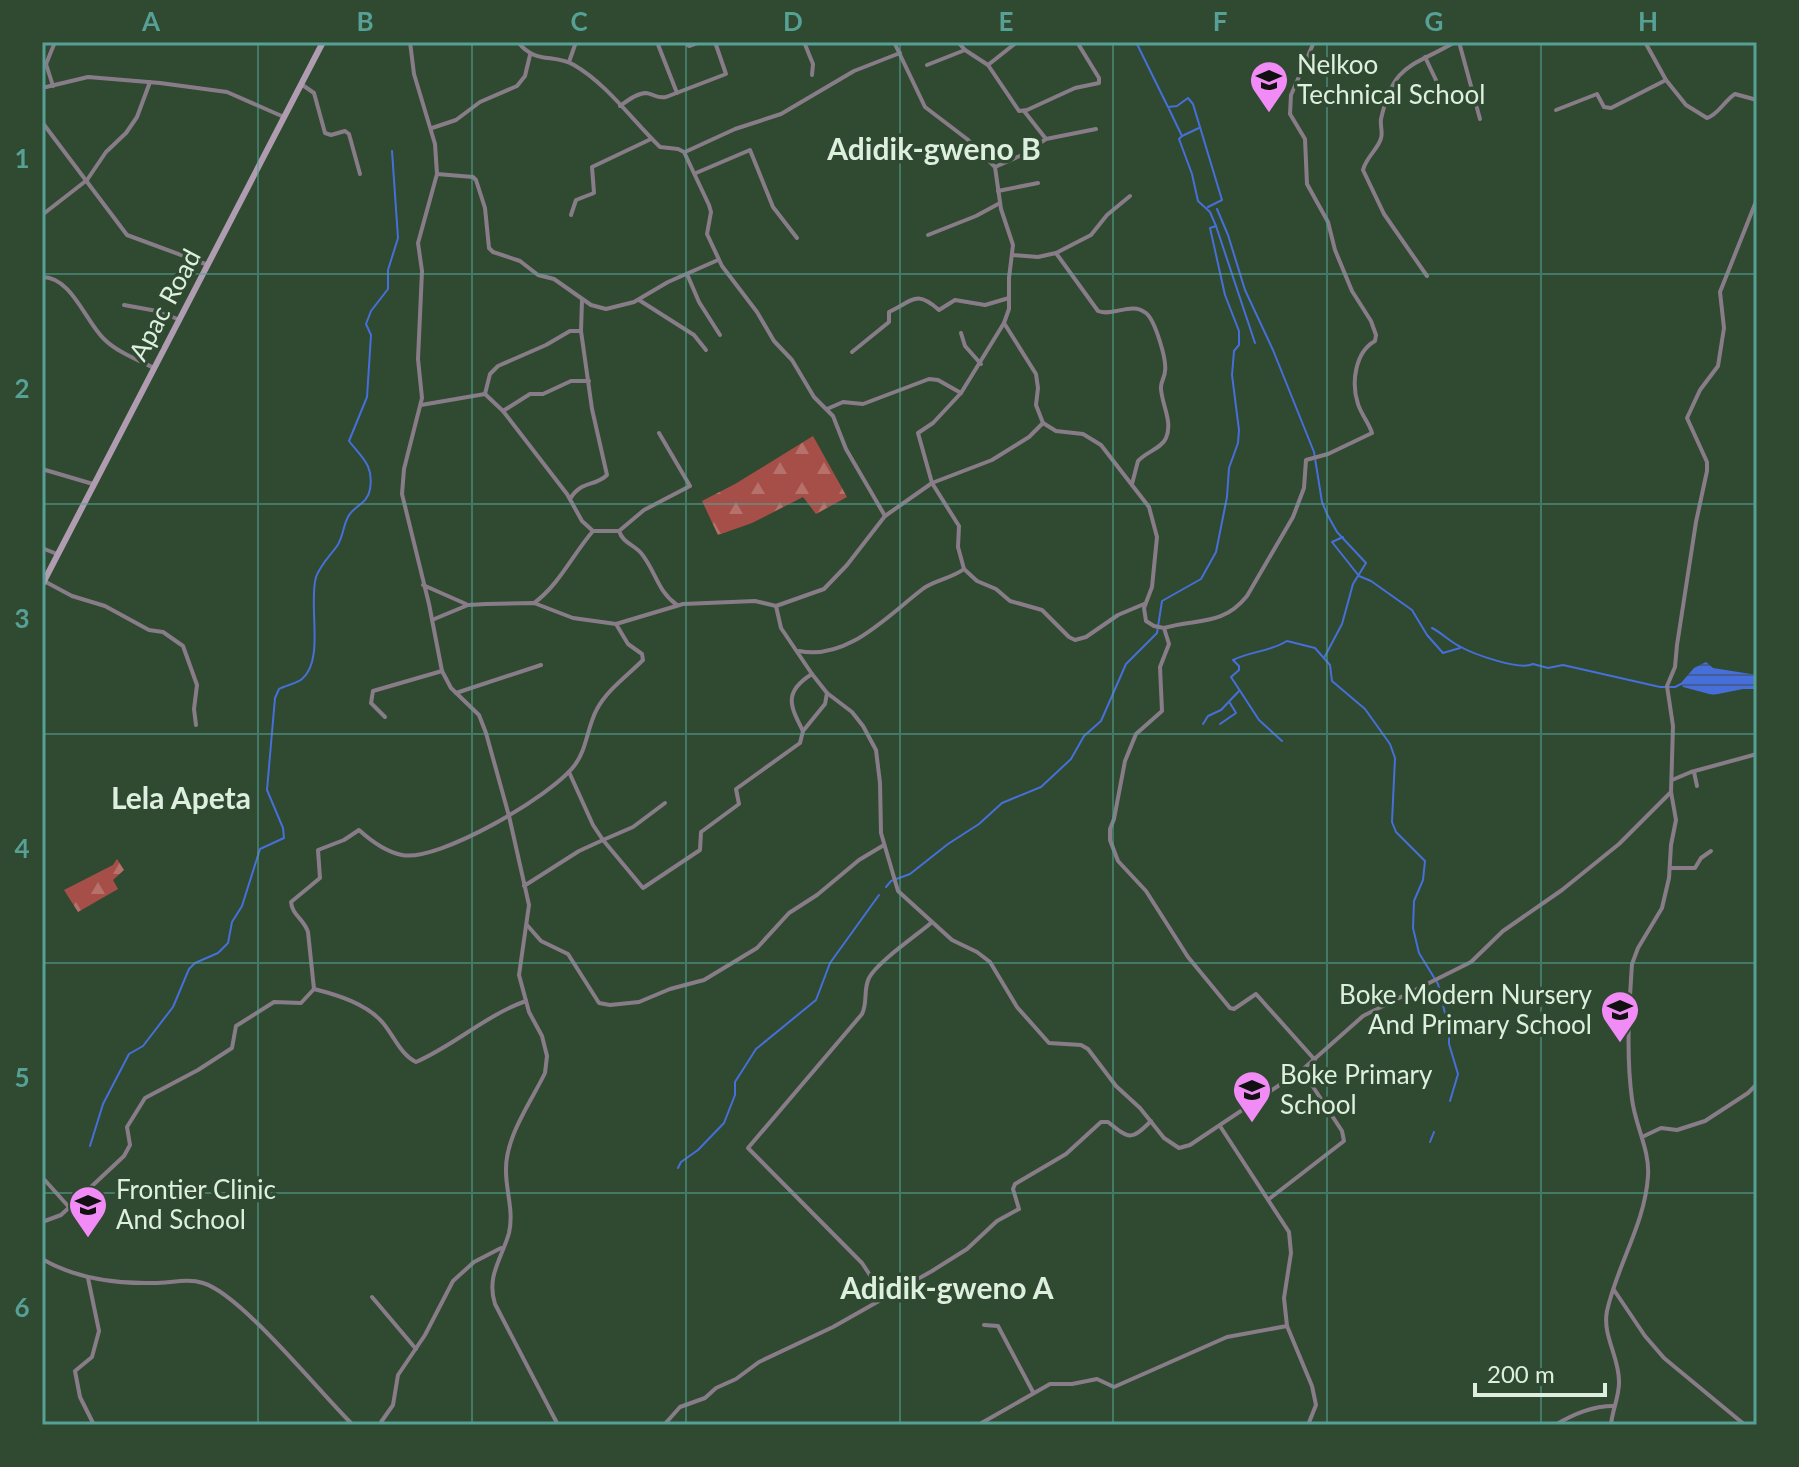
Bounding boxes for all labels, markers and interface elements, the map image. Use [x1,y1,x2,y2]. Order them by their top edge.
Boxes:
text: A [141,5,161,37]
text: B [356,5,374,37]
text: C [570,5,588,37]
text: D [783,5,803,37]
text: E [999,5,1013,37]
text: F [1213,5,1227,37]
text: G [1425,5,1443,37]
text: H [1638,5,1658,37]
place label: Nelkoo Technical School [1297,48,1485,110]
school or university icon: Nelkoo Technical School [1248,59,1290,114]
district label: Adidik-gweno B [826,130,1041,166]
text: 1 [14,142,30,174]
street label: Apac Road [121,243,207,366]
text: 2 [14,372,30,404]
text: 3 [14,602,30,634]
district label: Lela Apeta [111,779,251,815]
text: 4 [14,832,30,864]
place label: Boke Modern Nursery And Primary School [1339,978,1593,1040]
school or university icon: Boke Modern Nursery And Primary School [1599,989,1641,1044]
place label: Boke Primary School [1280,1058,1433,1120]
text: 5 [14,1061,30,1093]
school or university icon: Boke Primary School [1231,1069,1273,1124]
place label: Frontier Clinic And School [116,1173,276,1235]
school or university icon: Frontier Clinic And School [67,1184,109,1239]
district label: Adidik-gweno A [839,1269,1054,1305]
text: 6 [14,1291,30,1323]
scale bar [1475,1347,1605,1397]
text: 200 m [1487,1359,1555,1388]

